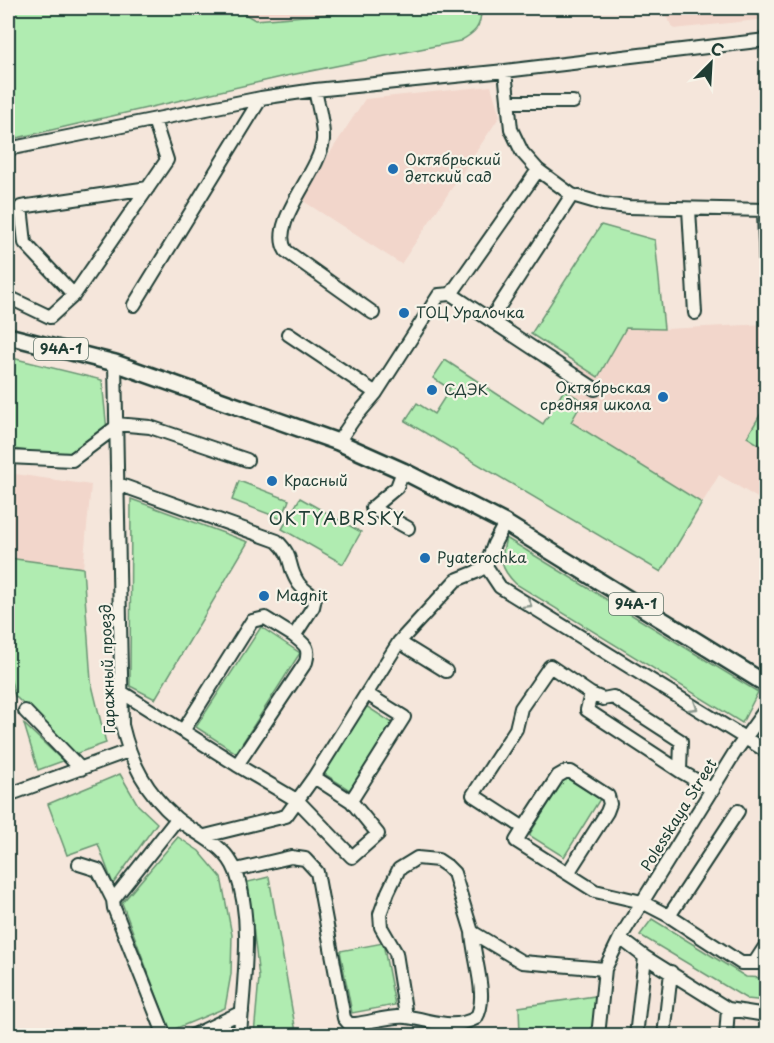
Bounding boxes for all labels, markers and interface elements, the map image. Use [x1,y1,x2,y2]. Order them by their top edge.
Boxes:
north arrow [681,33,741,93]
text: С [707,35,728,62]
place label: Октябрьский детский сад [405,147,501,187]
marker: Октябрьский детский сад [386,162,400,176]
place label: ТОЦ Уралочка [416,300,525,323]
marker: ТОЦ Уралочка [397,306,411,320]
road number: 94А-1 [34,338,88,360]
place label: Октябрьская средняя школа [540,375,652,415]
place label: СДЭК [444,377,488,400]
marker: СДЭК [425,383,439,397]
marker: Октябрьская средняя школа [656,390,670,404]
place label: Красный [284,468,348,491]
marker: Красный [265,474,279,488]
district label: OKTYABRSKY [268,504,406,531]
place label: Pyaterochka [437,545,527,568]
marker: Pyaterochka [418,551,432,565]
place label: Magnit [276,583,328,606]
marker: Magnit [257,589,271,603]
road number: 94А-1 [609,593,663,615]
one-way arrow [522,597,532,609]
street label: Гаражный проезд [93,604,120,734]
one-way arrow [688,699,698,711]
street label: Polesskaya Street [634,754,722,875]

